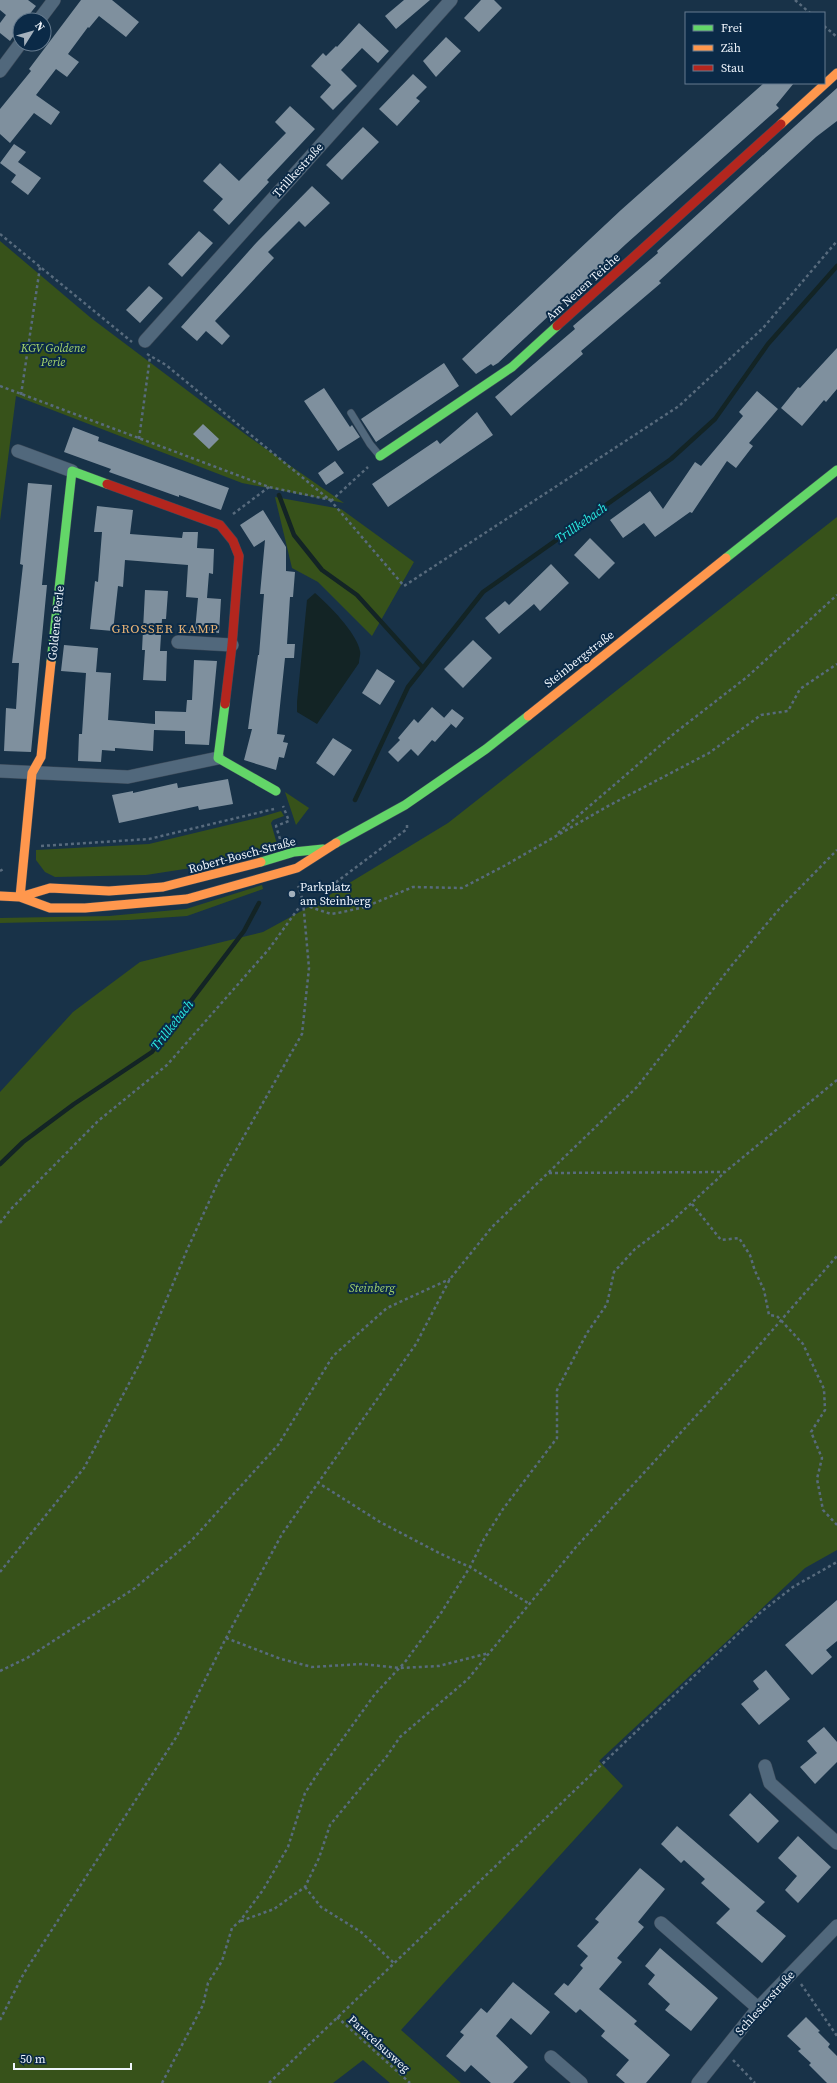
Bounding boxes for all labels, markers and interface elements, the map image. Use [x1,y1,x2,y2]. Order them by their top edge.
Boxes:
north arrow [12,12,52,52]
legend [685,12,825,84]
text: N [31,19,48,34]
text: Frei [721,20,743,36]
text: Zäh [721,40,741,56]
text: Stau [721,60,744,76]
street label: Trillkestraße [269,139,327,201]
street label: Am Neuen Teiche [543,249,623,325]
park label: KGV Goldene Perle [20,340,85,370]
water label: Trillkebach [552,499,610,547]
street label: Goldene Perle [44,585,68,661]
district label: GROSSER KAMP [111,620,219,637]
street label: Steinbergstraße [541,627,617,691]
street label: Robert-Bosch-Straße [187,833,297,877]
place label: Parkplatz am Steinberg [300,879,371,909]
marker: Parkplatz am Steinberg [287,889,297,899]
water label: Trillkebach [147,996,197,1054]
park label: Steinberg [349,1280,396,1296]
street label: Schlesierstraße [732,1967,798,2039]
street label: Paracelsusweg [345,2012,413,2076]
scale bar [14,2045,131,2071]
text: 50 m [20,2051,46,2067]

